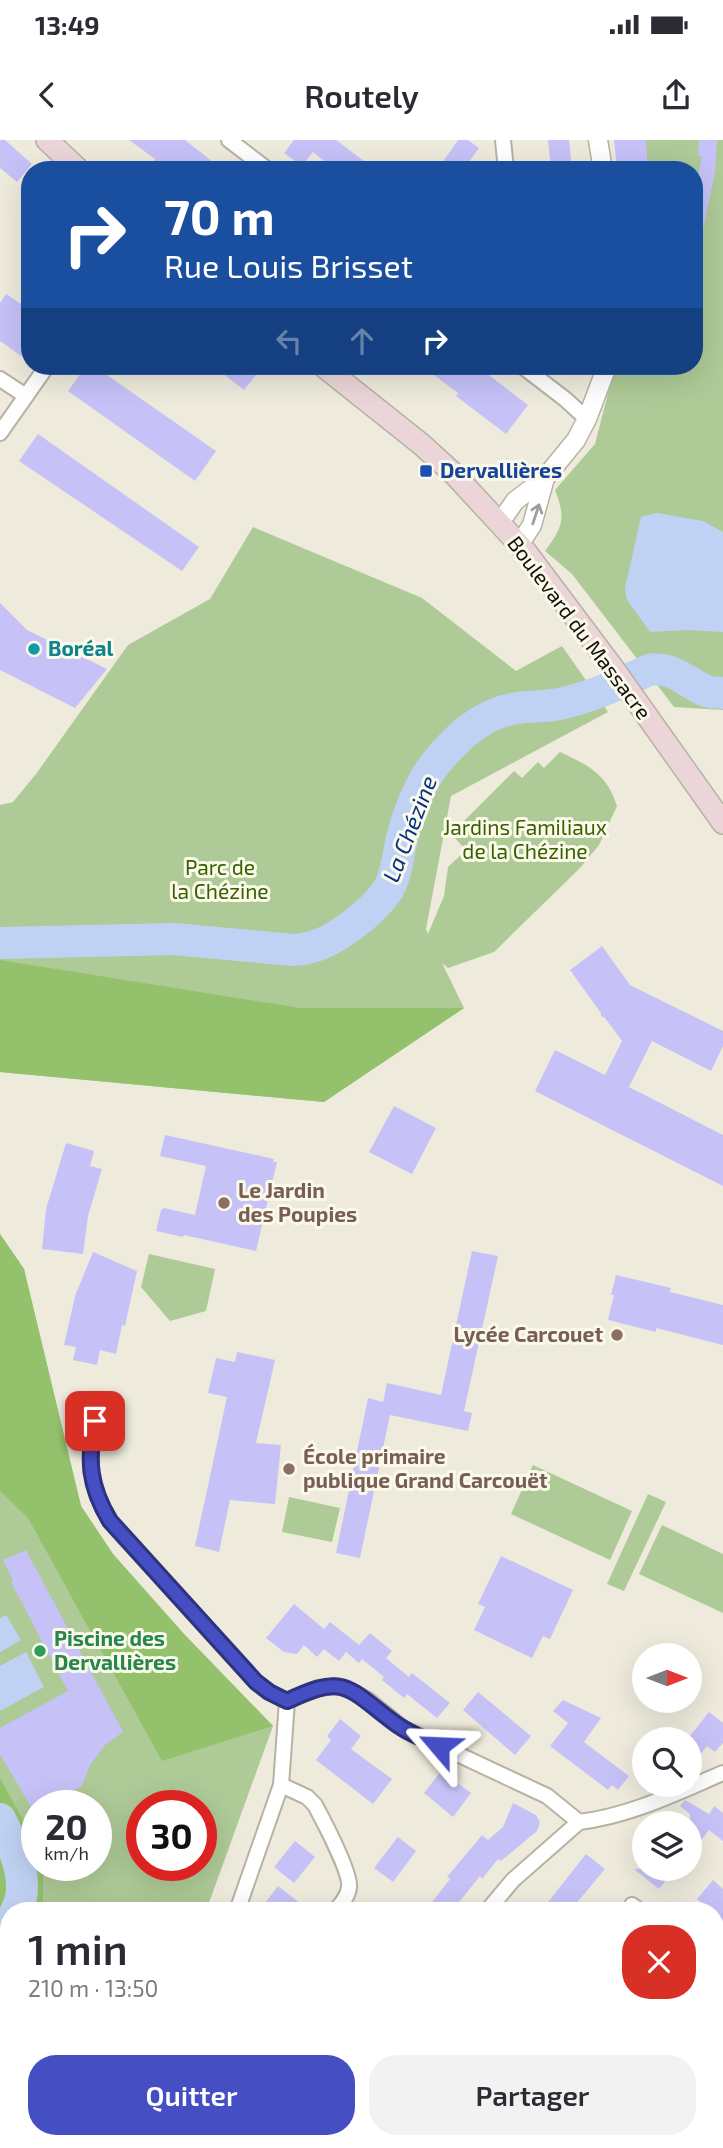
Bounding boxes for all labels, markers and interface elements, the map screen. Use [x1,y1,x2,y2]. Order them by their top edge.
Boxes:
text: 13:49 [35,9,100,40]
icon: back [28,76,66,114]
text: Routely [304,76,419,114]
icon: share [657,76,695,114]
text: 70 m [164,186,275,245]
icon: right [49,189,140,280]
text: Rue Louis Brisset [164,246,413,284]
icon: left [270,322,308,360]
icon: ahead [343,322,381,360]
icon: right [416,322,454,360]
place label: Dervallières [440,457,562,482]
marker: Dervallières [418,463,434,479]
one-way arrow [531,503,543,525]
street label: Boulevard du Massacre [503,531,657,724]
place label: Boréal [48,635,113,660]
marker: Boréal [26,641,42,657]
water label: La Chézine [376,772,442,886]
park label: Jardins Familiaux de la Chézine [443,814,607,863]
park label: Parc de la Chézine [171,854,269,903]
place label: Le Jardin des Poupies [238,1177,357,1226]
marker: Le Jardin des Poupies [216,1195,232,1211]
place label: Lycée Carcouet [454,1321,603,1347]
marker: Lycée Carcouet [609,1327,625,1343]
pin [65,1391,125,1451]
icon: arrive [76,1402,114,1440]
place label: École primaire publique Grand Carcouët [303,1443,548,1492]
marker: École primaire publique Grand Carcouët [281,1461,297,1477]
place label: Piscine des Dervallières [54,1625,176,1674]
marker: Piscine des Dervallières [32,1643,48,1659]
north arrow [632,1643,702,1713]
map controls [632,1643,702,1881]
position arrow [402,1709,476,1783]
button: search [632,1727,702,1797]
speed limit sign: 30 [126,1790,217,1881]
text: 20 [45,1805,88,1847]
button: layers [632,1811,702,1881]
text: km/h [44,1842,89,1864]
text: 1 min [28,1923,128,1973]
button: close [622,1925,696,1999]
text: 210 m · 13:50 [28,1974,158,2002]
button: Quitter [28,2055,355,2135]
button: Partager [369,2055,696,2135]

